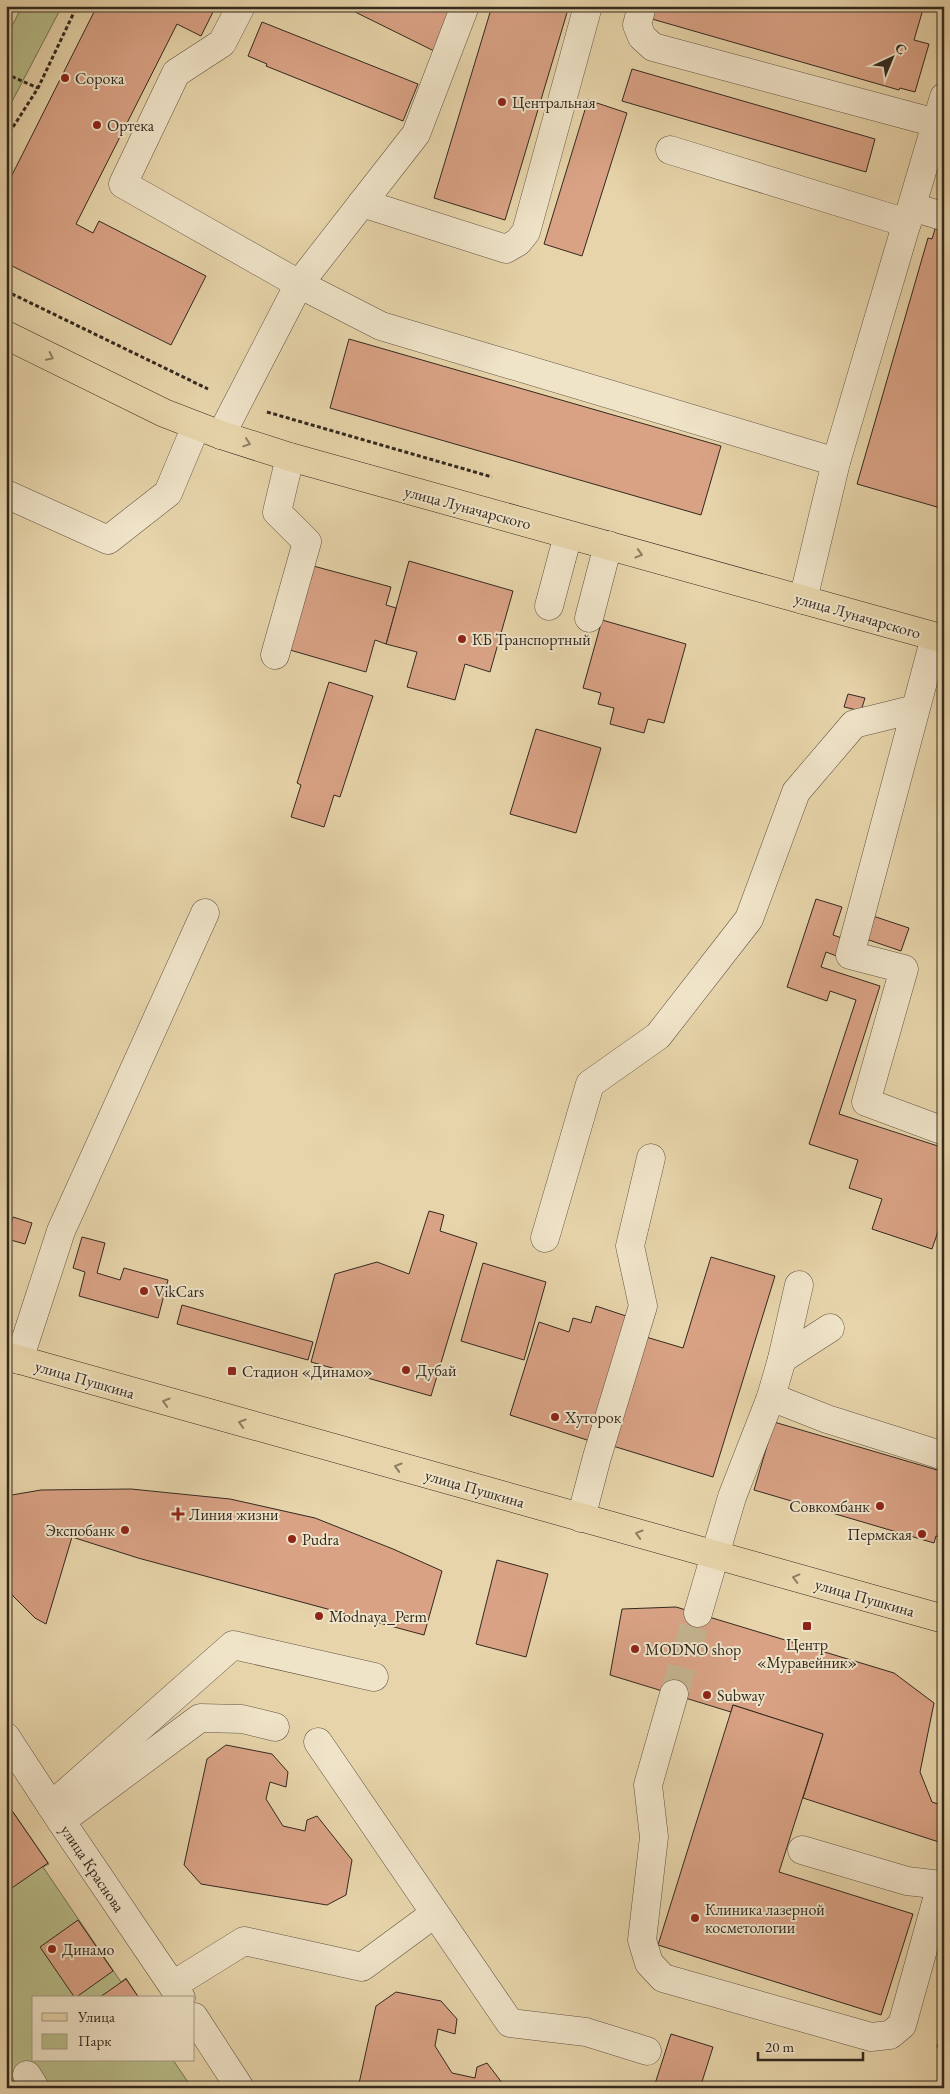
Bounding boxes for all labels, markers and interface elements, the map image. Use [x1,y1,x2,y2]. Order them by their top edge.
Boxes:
north arrow [868,32,918,82]
text: С [891,39,911,59]
place label: Сорока [75,68,125,89]
marker: Сорока [59,72,71,84]
place label: Центральная [512,92,596,113]
marker: Центральная [496,96,508,108]
place label: Ортека [107,115,155,136]
marker: Ортека [91,119,103,131]
one-way arrow [45,351,54,361]
one-way arrow [242,438,250,448]
street label: улица Луначарского [402,480,534,535]
one-way arrow [634,548,643,559]
street label: улица Луначарского [792,587,923,644]
place label: КБ Транспортный [472,629,591,650]
marker: КБ Транспортный [456,633,468,645]
place label: VikCars [154,1281,204,1302]
marker: VikCars [138,1285,150,1297]
street label: улица Пушкина [33,1355,138,1404]
place label: Дубай [416,1360,457,1381]
place label: Стадион «Динамо» [242,1361,373,1382]
marker: Дубай [400,1364,412,1376]
marker: Стадион «Динамо» [226,1365,238,1377]
one-way arrow [162,1397,170,1407]
place label: Хуторок [564,1407,622,1428]
marker: Хуторок [549,1411,561,1423]
one-way arrow [238,1419,247,1429]
one-way arrow [395,1462,403,1472]
street label: улица Пушкина [423,1464,528,1513]
place label: Совкомбанк [789,1496,870,1517]
marker: Совкомбанк [874,1500,886,1512]
place label: Линия жизни [189,1504,279,1525]
marker: Линия жизни [171,1507,185,1521]
place label: Экспобанк [45,1520,115,1541]
marker: Экспобанк [119,1524,131,1536]
place label: Пермская [847,1524,912,1545]
marker: Пермская [916,1528,928,1540]
place label: Pudra [302,1529,340,1550]
one-way arrow [636,1530,644,1540]
marker: Pudra [286,1533,298,1545]
one-way arrow [792,1573,800,1583]
street label: улица Пушкина [813,1573,918,1622]
place label: Modnaya_Perm [329,1606,428,1627]
marker: Modnaya_Perm [313,1610,325,1622]
marker: Центр «Муравейник» [801,1620,813,1632]
place label: Центр «Муравейник» [757,1634,857,1673]
place label: MODNO shop [645,1639,741,1660]
marker: MODNO shop [629,1643,641,1655]
place label: Subway [717,1685,766,1706]
marker: Subway [701,1689,713,1701]
street label: улица Краснова [56,1820,130,1917]
place label: Клиника лазерной косметологии [705,1899,825,1938]
marker: Клиника лазерной косметологии [689,1912,701,1924]
place label: Динамо [62,1939,114,1960]
marker: Динамо [46,1943,58,1955]
legend [32,1996,195,2062]
text: Улица [77,2007,115,2026]
scale bar [758,2029,862,2061]
text: Парк [78,2031,111,2050]
text: 20 m [765,2037,794,2056]

